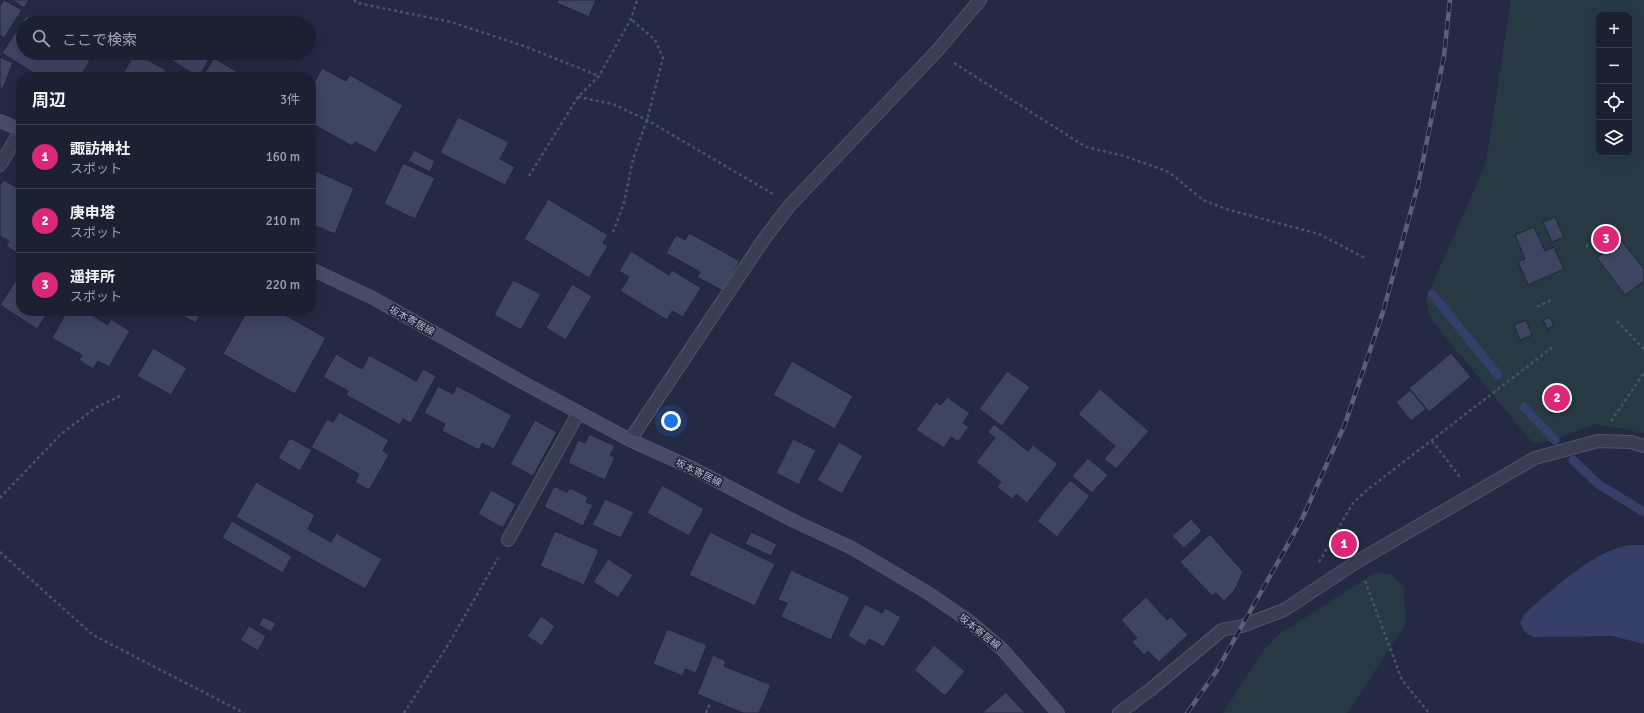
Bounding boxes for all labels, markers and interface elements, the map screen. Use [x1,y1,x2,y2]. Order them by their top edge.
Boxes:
map controls [1596,12,1632,156]
button: + [1596,12,1632,48]
search box [16,16,316,60]
icon: search [30,27,52,49]
text: ここで検索 [62,31,137,49]
button: − [1596,48,1632,84]
button: locate [1596,84,1632,120]
text: 周辺 [32,90,66,111]
text: 3件 [280,92,300,108]
button: layers [1596,120,1632,156]
text: 諏訪神社 [70,140,130,158]
text: 1 [41,149,49,165]
text: 160 m [266,149,300,165]
text: スポット [70,161,122,177]
text: 庚申塔 [70,204,115,222]
text: 2 [41,213,49,229]
text: 210 m [266,213,300,229]
pin: 3 [1593,224,1619,254]
text: スポット [70,225,122,241]
text: 遥拝所 [70,268,115,286]
text: 3 [41,277,49,293]
text: 220 m [266,277,300,293]
text: スポット [70,289,122,305]
street label: 坂本寄居線 [387,304,436,338]
pin: 2 [1544,383,1570,413]
your location [661,411,681,431]
street label: 坂本寄居線 [673,457,724,489]
pin: 1 [1331,529,1357,559]
street label: 坂本寄居線 [956,611,1003,652]

